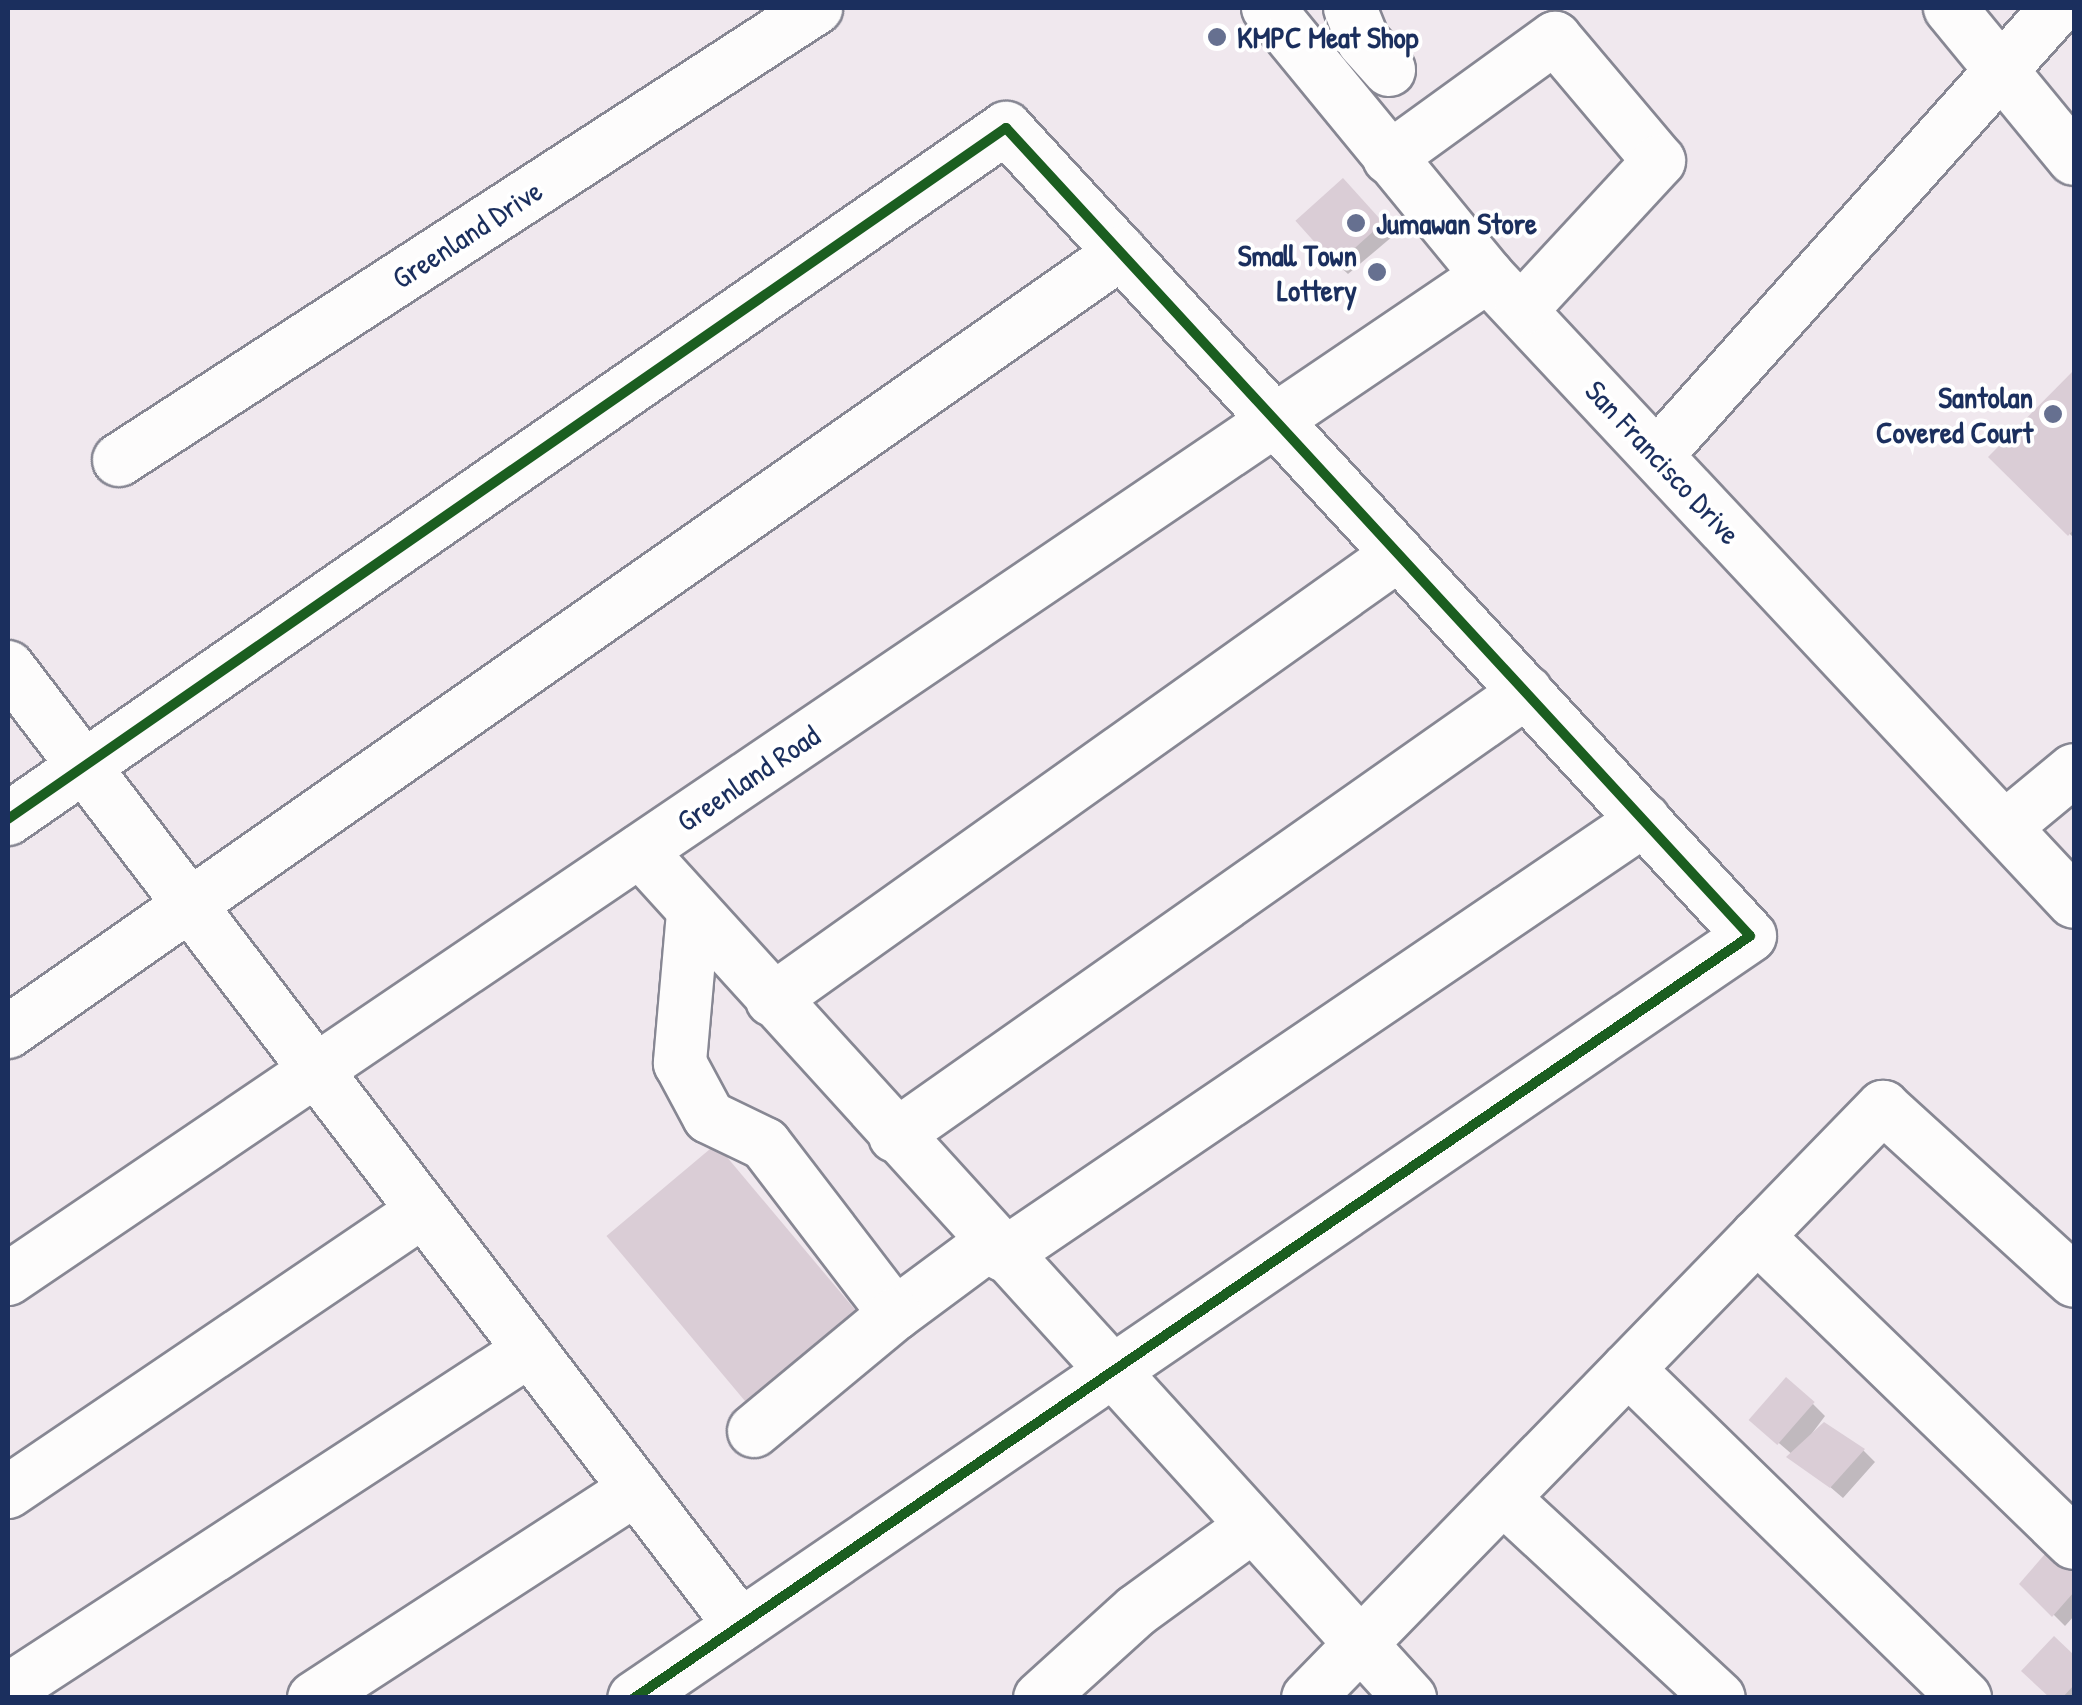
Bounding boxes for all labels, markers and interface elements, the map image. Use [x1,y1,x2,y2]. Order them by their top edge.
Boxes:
place label: KMPC Meat Shop [1237,19,1418,55]
marker: KMPC Meat Shop [1206,26,1228,48]
street label: Greenland Drive [385,172,549,296]
place label: Jumawan Store [1376,205,1537,241]
marker: Jumawan Store [1345,212,1367,234]
place label: Small Town Lottery [1238,237,1357,308]
marker: Small Town Lottery [1366,261,1388,283]
street label: San Francisco Drive [1578,373,1748,551]
place label: Santolan Covered Court [1876,379,2033,450]
marker: Santolan Covered Court [2042,403,2064,425]
street label: Greenland Road [670,717,826,839]

